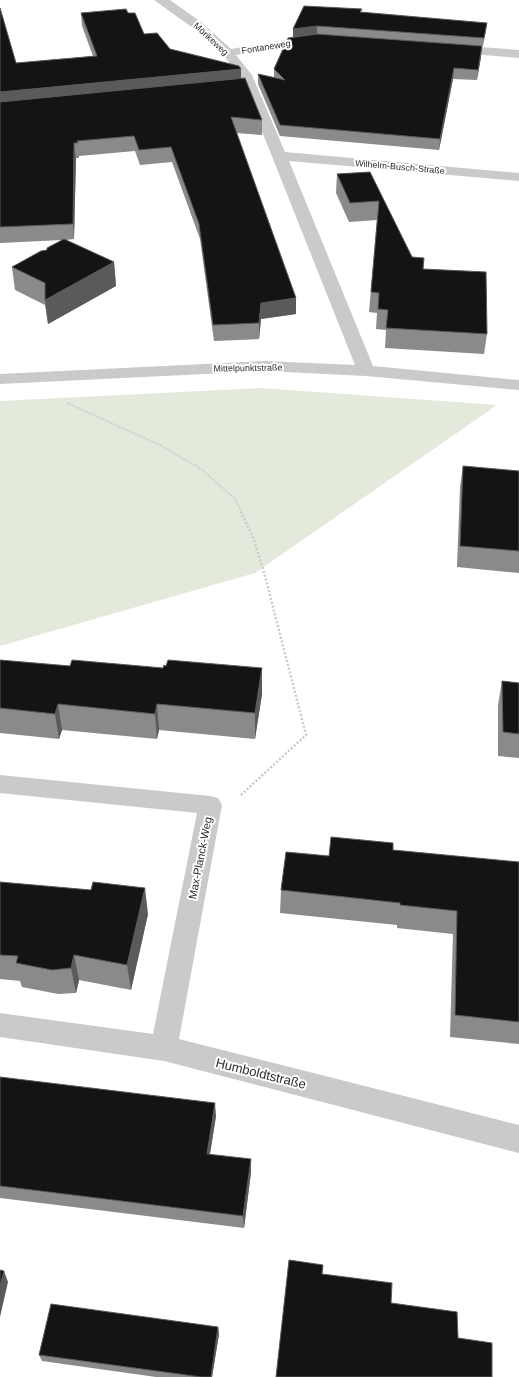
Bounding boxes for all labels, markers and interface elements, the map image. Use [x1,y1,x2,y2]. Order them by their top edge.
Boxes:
street label: Mörikeweg [192,21,230,57]
street label: Fontaneweg [241,38,291,56]
street label: Wilhelm-Busch-Straße [355,158,445,176]
street label: Mittelpunktstraße [213,362,283,374]
street label: Max-Planck-Weg [186,816,214,900]
street label: Humboldtstraße [214,1055,308,1092]

